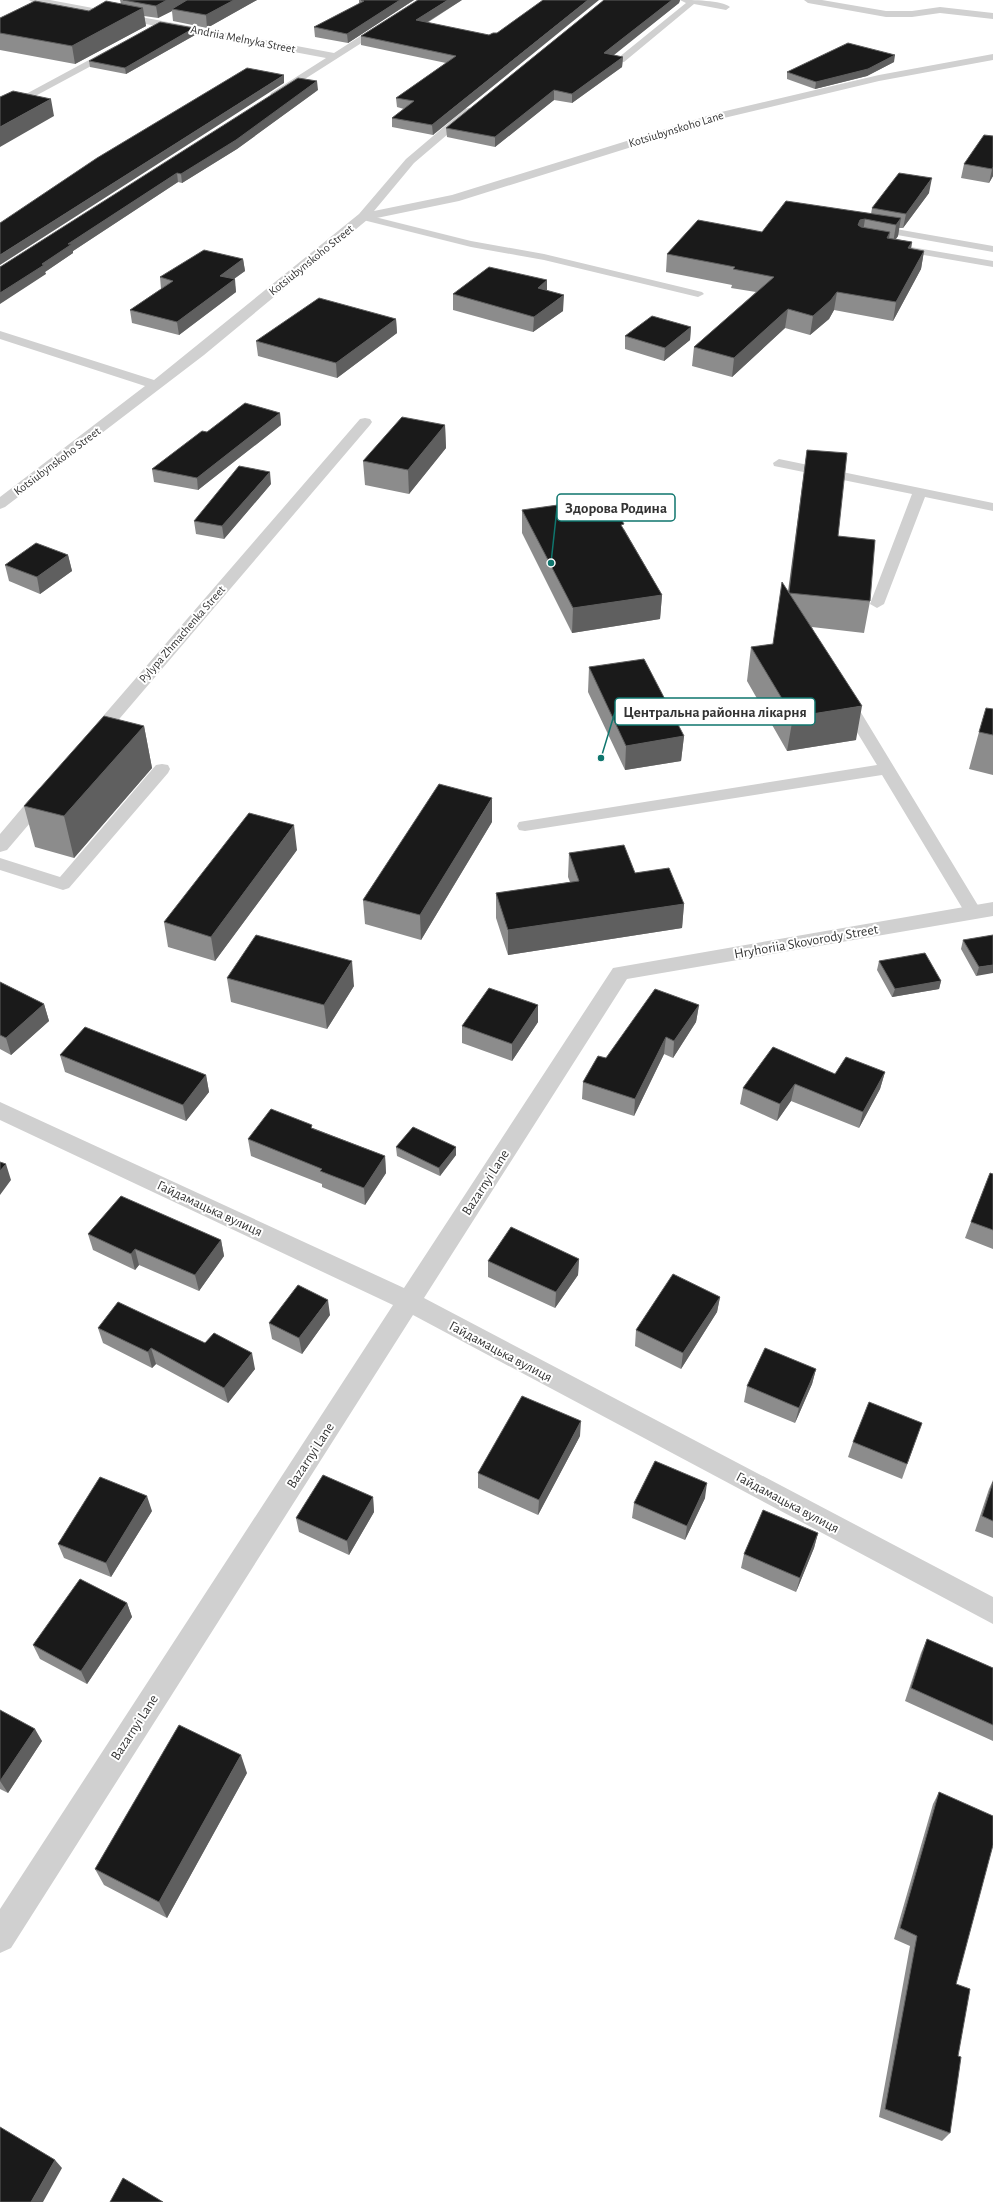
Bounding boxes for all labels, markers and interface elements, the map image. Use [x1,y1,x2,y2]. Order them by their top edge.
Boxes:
street label: Andriia Melnyka Street [190,23,296,56]
street label: Kotsiubynskoho Lane [627,109,725,150]
street label: Kotsiubynskoho Street [267,222,356,298]
street label: Kotsiubynskoho Street [12,425,103,498]
callout: Здорова Родина [557,494,675,521]
text: Здорова Родина [565,501,667,516]
street label: Pylypa Zhmachenka Street [137,583,228,685]
callout: Центральна районна лікарня [615,698,815,725]
text: Центральна районна лікарня [623,705,807,720]
street label: Hryhoriia Skovorody Street [733,922,880,962]
street label: Bazarnyi Lane [460,1147,512,1218]
street label: Гайдамацька вулиця [155,1178,264,1239]
street label: Гайдамацька вулиця [447,1319,554,1385]
street label: Bazarnyi Lane [285,1420,337,1491]
street label: Гайдамацька вулиця [734,1470,841,1536]
street label: Bazarnyi Lane [109,1692,161,1763]

